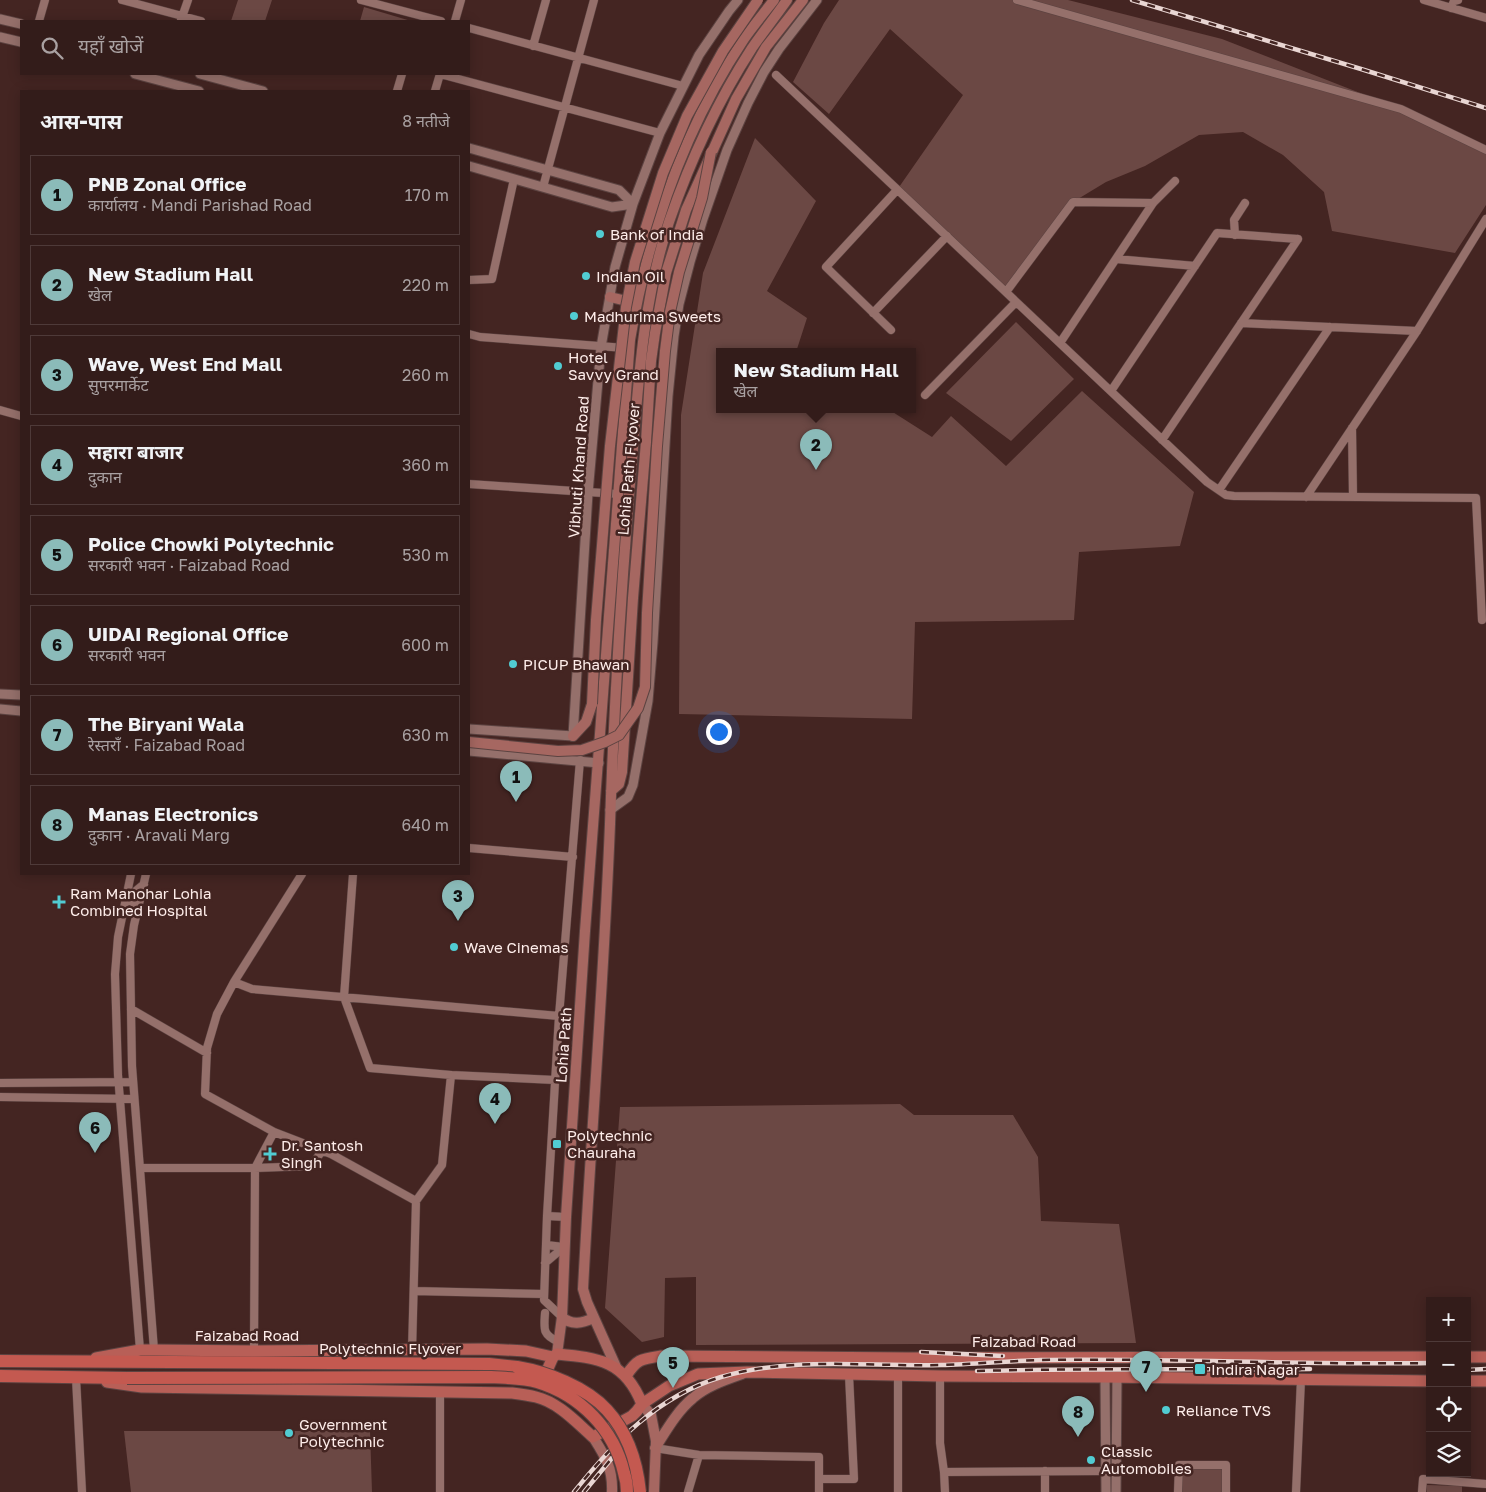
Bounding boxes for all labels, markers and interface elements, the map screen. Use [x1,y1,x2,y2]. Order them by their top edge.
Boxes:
search box [20,20,470,75]
icon: search [38,34,66,62]
text: यहाँ खोजें [78,34,143,57]
text: आस-पास [40,108,122,134]
text: 8 नतीजे [402,111,450,131]
text: PNB Zonal Office [88,172,246,195]
text: 1 [53,185,61,205]
text: 170 m [405,185,449,205]
text: कार्यालय · Mandi Parishad Road [88,195,312,215]
place label: Bank of India [610,225,704,243]
marker: Bank of India [594,228,606,240]
text: New Stadium Hall [88,262,253,285]
place label: Indian Oil [596,267,665,285]
marker: Indian Oil [580,270,592,282]
text: 2 [52,275,62,295]
text: 220 m [402,275,449,295]
text: खेल [88,285,112,305]
place label: Madhurima Sweets [584,307,721,325]
marker: Madhurima Sweets [568,310,580,322]
place label: Hotel Savvy Grand [568,348,659,383]
popup [716,348,916,413]
text: Wave, West End Mall [88,352,282,375]
text: New Stadium Hall [734,358,899,381]
marker: Hotel Savvy Grand [552,360,564,372]
text: 3 [52,365,62,385]
text: 260 m [402,365,449,385]
text: सुपरमार्केट [88,375,149,395]
text: खेल [734,381,757,401]
street label: Vibhuti Khand Road [564,395,592,539]
street label: Lohia Path Flyover [613,402,643,536]
pin: 2 [800,429,832,470]
text: सहारा बाजार [88,440,183,463]
text: 4 [52,455,62,475]
text: 360 m [402,455,449,475]
text: दुकान [88,467,122,487]
text: Police Chowki Polytechnic [88,532,334,555]
text: 5 [52,545,62,565]
text: 530 m [402,545,449,565]
text: सरकारी भवन · Faizabad Road [88,555,290,575]
text: UIDAI Regional Office [88,622,289,645]
text: 6 [52,635,62,655]
text: 600 m [401,635,449,655]
text: सरकारी भवन [88,645,166,665]
place label: PICUP Bhawan [523,655,629,673]
marker: PICUP Bhawan [507,658,519,670]
text: The Biryani Wala [88,712,244,735]
your location [706,719,732,745]
text: 7 [53,725,61,745]
text: 630 m [402,725,449,745]
text: रेस्तराँ · Faizabad Road [88,735,245,755]
pin: 1 [500,761,532,802]
text: Manas Electronics [88,802,259,825]
text: 8 [52,815,62,835]
text: 640 m [401,815,449,835]
text: दुकान · Aravali Marg [88,825,230,845]
pin: 3 [442,880,474,921]
place label: Ram Manohar Lohia Combined Hospital [70,884,212,919]
marker: Ram Manohar Lohia Combined Hospital [52,895,66,909]
place label: Wave Cinemas [464,938,568,956]
marker: Wave Cinemas [448,941,460,953]
street label: Lohia Path [551,1006,575,1084]
pin: 4 [479,1083,511,1124]
pin: 6 [79,1112,111,1153]
place label: Polytechnic Chauraha [567,1126,653,1161]
place label: Dr. Santosh Singh [281,1136,363,1171]
marker: Polytechnic Chauraha [551,1138,563,1150]
marker: Dr. Santosh Singh [263,1147,277,1161]
map controls [1426,1297,1471,1477]
button: + [1426,1297,1471,1342]
street label: Faizabad Road [195,1326,299,1344]
street label: Faizabad Road [972,1332,1076,1350]
street label: Polytechnic Flyover [319,1339,461,1357]
button: − [1426,1342,1471,1387]
pin: 5 [657,1347,689,1388]
pin: 7 [1130,1351,1162,1392]
place label: Indira Nagar [1211,1360,1300,1378]
marker: Indira Nagar [1193,1362,1207,1376]
button: locate [1426,1387,1471,1432]
pin: 8 [1062,1396,1094,1437]
place label: Reliance TVS [1176,1401,1271,1419]
marker: Reliance TVS [1160,1404,1172,1416]
place label: Government Polytechnic [299,1415,387,1450]
marker: Government Polytechnic [283,1427,295,1439]
button: layers [1426,1432,1471,1477]
place label: Classic Automobiles [1101,1442,1192,1477]
marker: Classic Automobiles [1085,1454,1097,1466]

